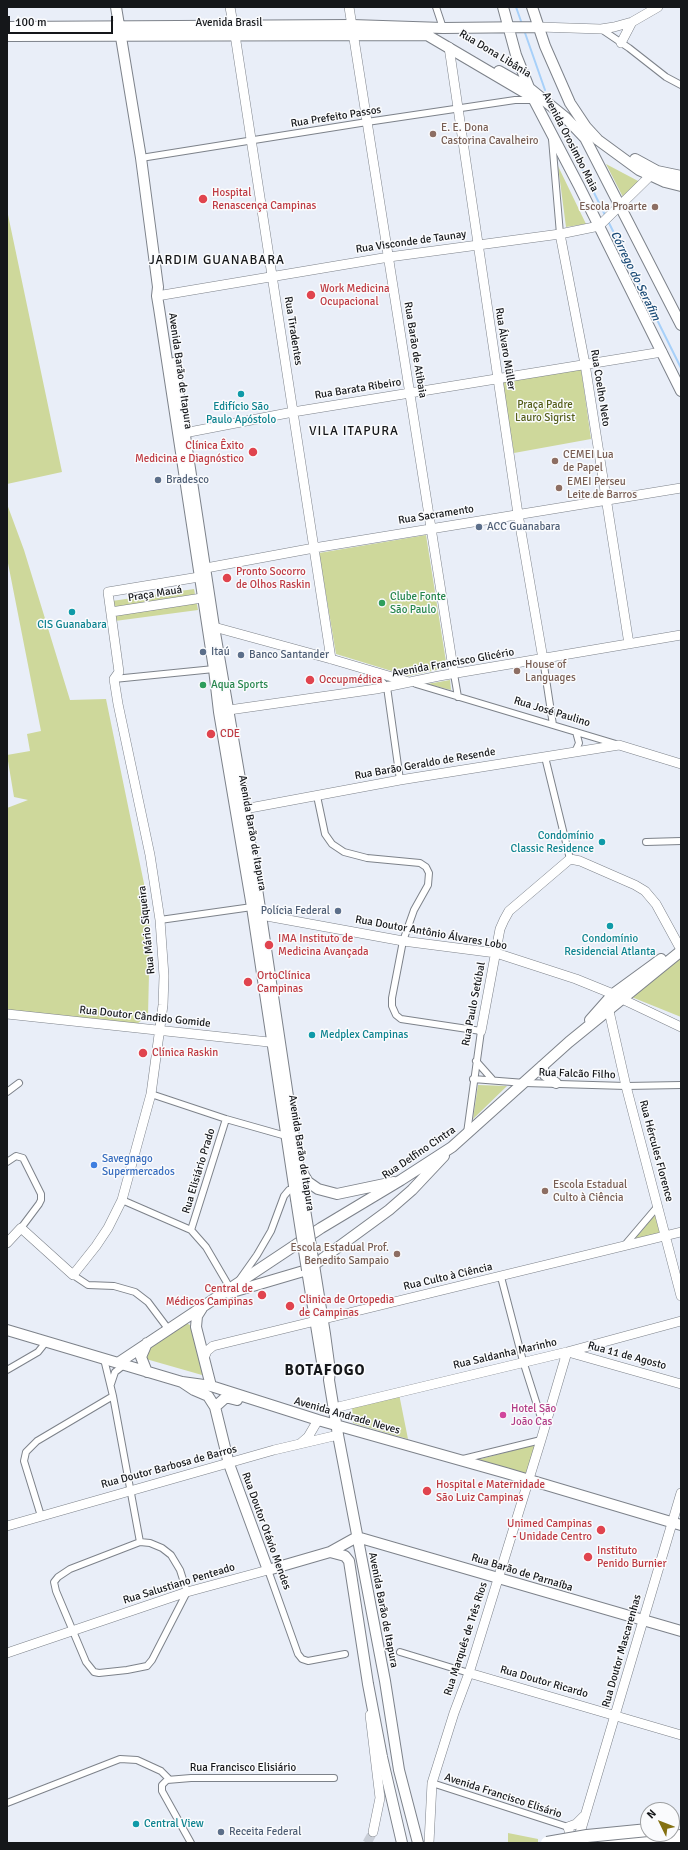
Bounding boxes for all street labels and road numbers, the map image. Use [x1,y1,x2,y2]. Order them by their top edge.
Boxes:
street label: Avenida Brasil [196,16,262,30]
street label: Rua Dona Libânia [457,27,533,81]
street label: Avenida Orosimbo Maia [539,90,601,194]
street label: Rua Prefeito Passos [290,103,382,131]
street label: Rua Visconde de Taunay [355,228,467,256]
street label: Rua Tiradentes [281,296,305,366]
street label: Rua Barão de Atibaia [401,301,429,399]
street label: Rua Álvaro Müller [492,307,518,391]
street label: Avenida Barão de Itapura [165,312,195,430]
street label: Rua Coelho Neto [587,348,613,428]
street label: Rua Barata Ribeiro [314,376,402,402]
street label: Rua Sacramento [397,502,475,528]
street label: Praça Mauá [127,583,183,605]
street label: Avenida Francisco Glicério [391,646,515,680]
street label: Rua José Paulino [512,694,592,730]
street label: Rua Barão Geraldo de Resende [353,745,497,783]
street label: Avenida Barão de Itapura [235,774,269,892]
street label: Rua Mário Siqueira [136,885,158,975]
street label: Rua Doutor Antônio Álvares Lobo [354,913,508,953]
street label: Rua Paulo Setúbal [459,961,489,1047]
street label: Rua Doutor Cândido Gomide [79,1004,211,1030]
street label: Rua Falcão Filho [538,1066,616,1082]
street label: Avenida Barão de Itapura [285,1094,317,1212]
street label: Rua Hércules Florence [636,1099,676,1203]
street label: Rua Delfino Cintra [380,1124,458,1182]
street label: Rua Elisiário Prado [180,1127,218,1215]
street label: Rua Culto à Ciência [402,1260,494,1294]
street label: Rua Saldanha Marinho [452,1336,558,1372]
street label: Rua 11 de Agosto [586,1339,668,1373]
street label: Avenida Andrade Neves [293,1395,401,1437]
street label: Rua Doutor Barbosa de Barros [100,1442,238,1492]
street label: Rua Doutor Otávio Mendes [239,1470,293,1592]
street label: Avenida Barão de Itapura [365,1551,401,1669]
street label: Rua Barão de Parnaíba [470,1551,574,1595]
street label: Rua Salustiano Penteado [121,1561,237,1607]
street label: Rua Marquês de Três Rios [441,1581,491,1697]
street label: Rua Doutor Mascarenhas [600,1593,644,1709]
street label: Rua Doutor Ricardo [498,1663,590,1701]
street label: Rua Francisco Elisiário [190,1761,296,1775]
street label: Avenida Francisco Elisário [443,1771,563,1821]

